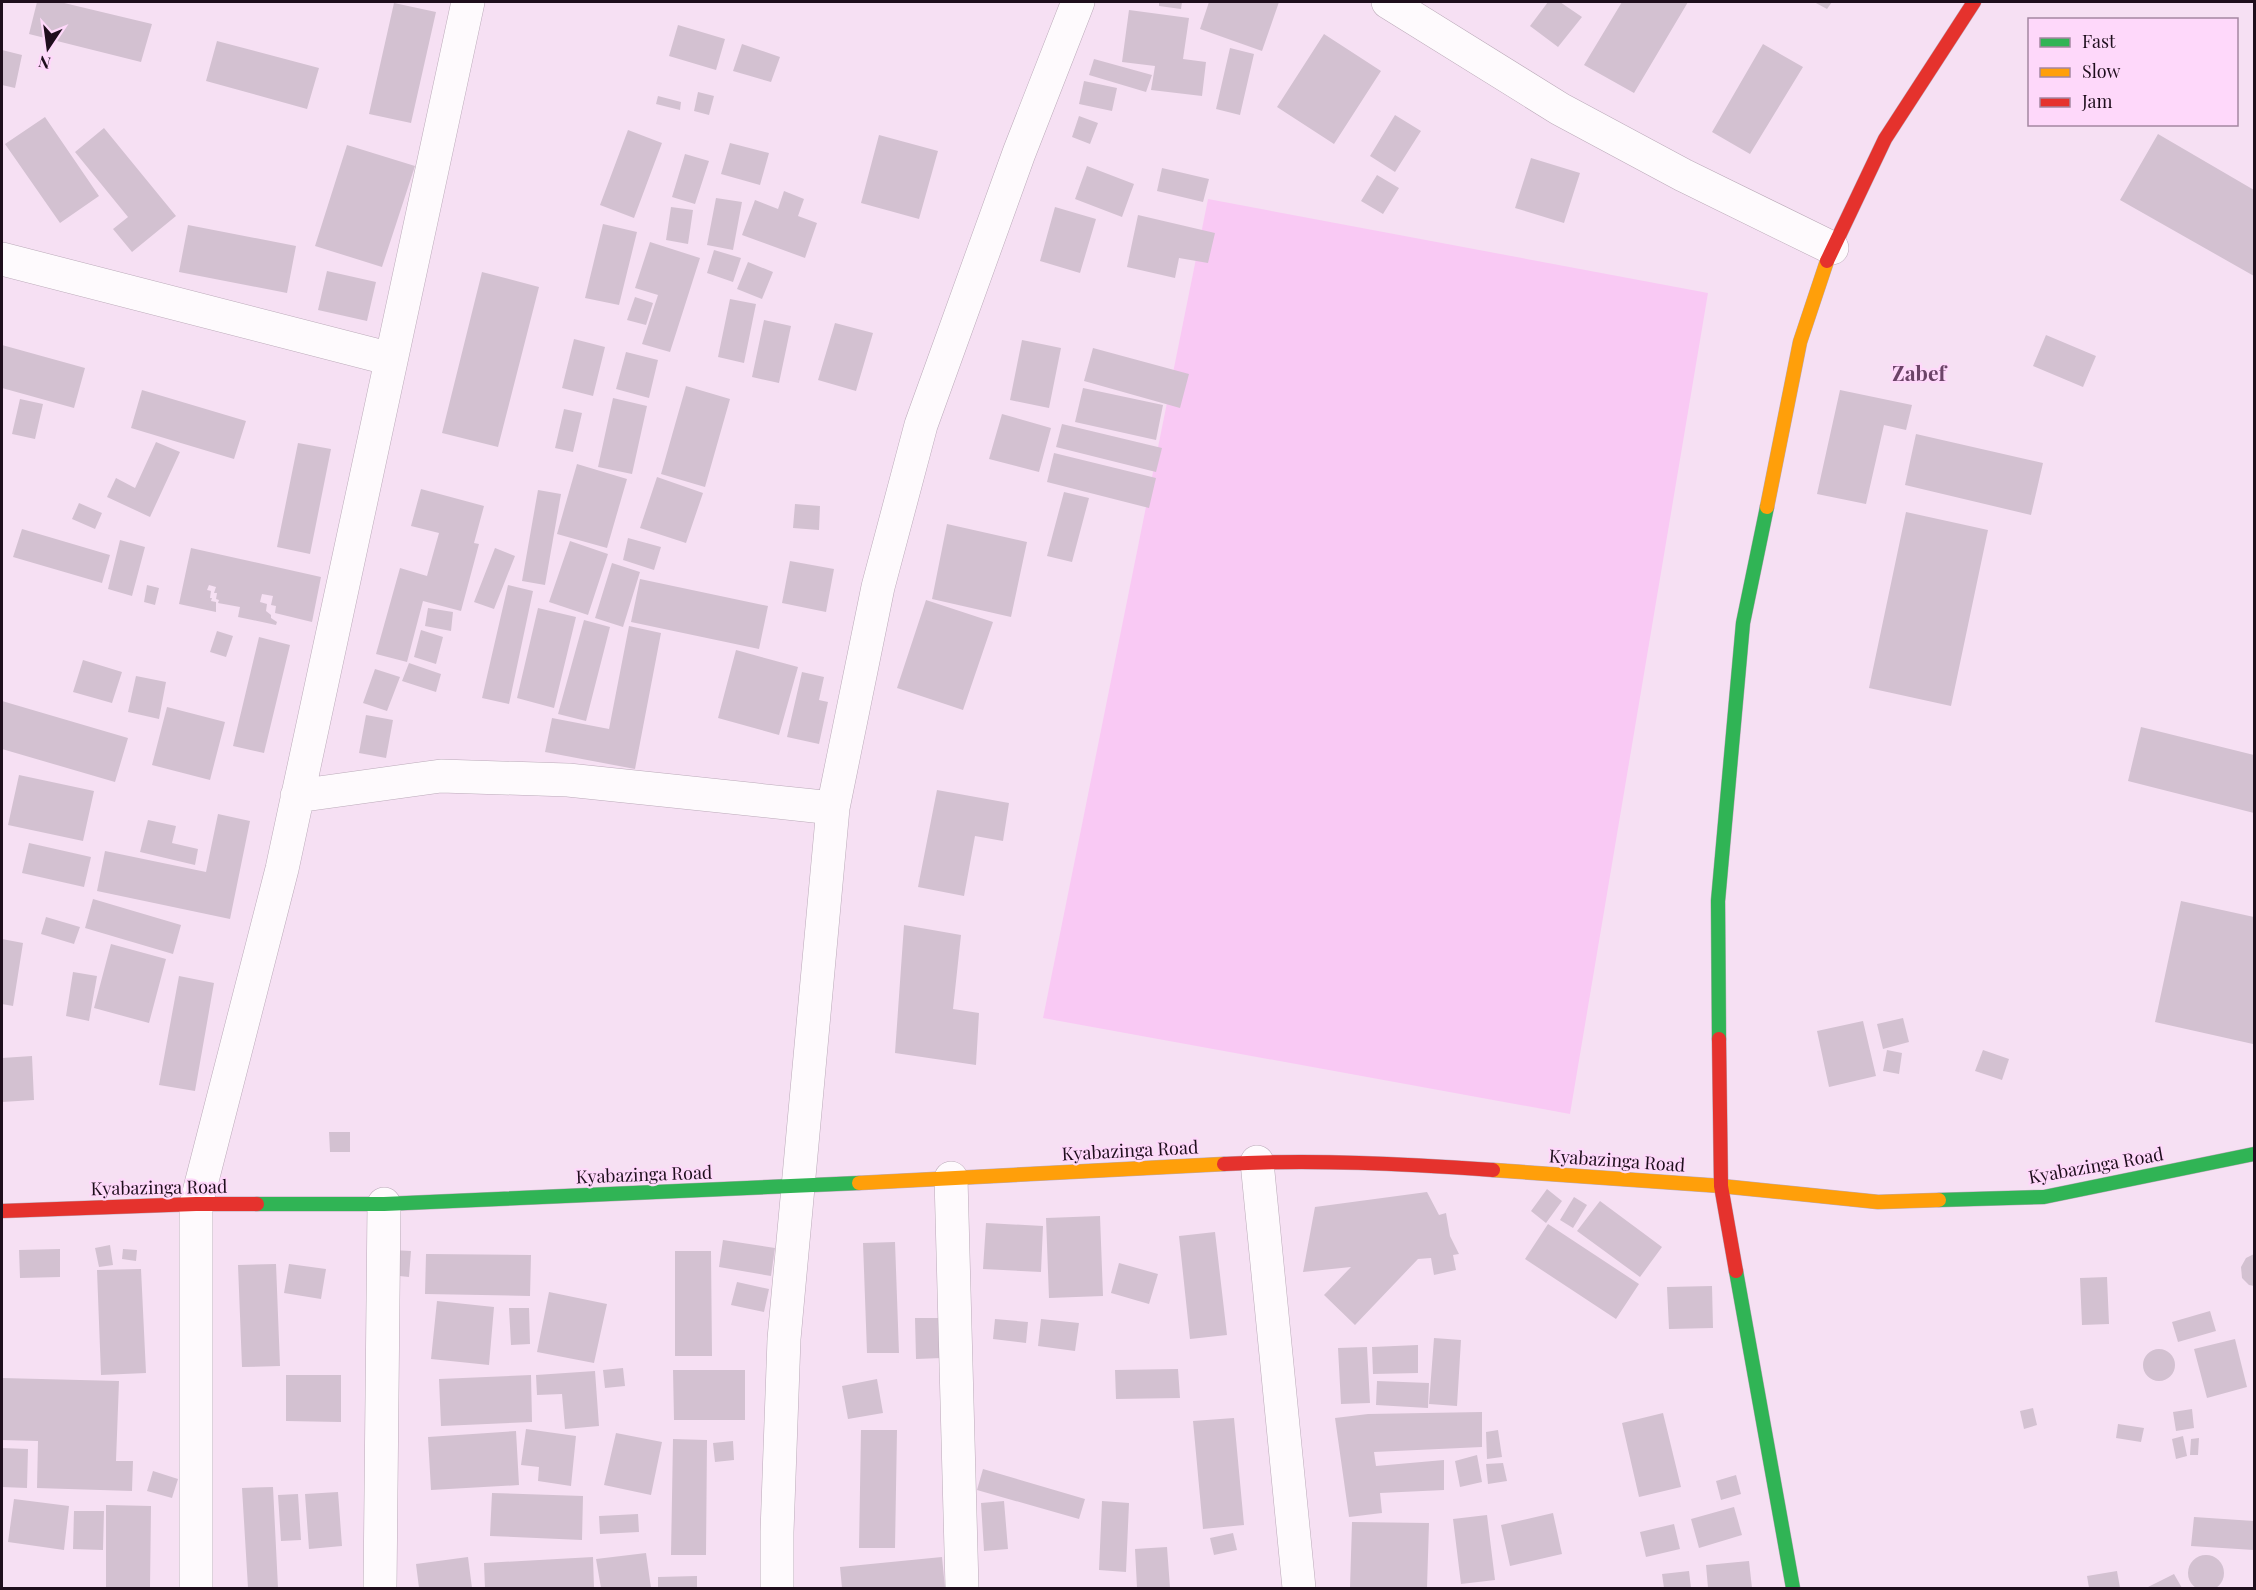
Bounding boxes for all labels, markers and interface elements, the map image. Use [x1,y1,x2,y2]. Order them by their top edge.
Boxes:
north arrow [18,18,78,78]
legend [2028,18,2238,126]
text: Fast [2082,29,2116,53]
text: N [36,51,53,75]
text: Slow [2082,59,2120,83]
text: Jam [2081,89,2112,113]
district label: Zabef [1892,358,1949,386]
street label: Kyabazinga Road [1061,1134,1199,1166]
street label: Kyabazinga Road [2026,1141,2166,1189]
street label: Kyabazinga Road [1548,1143,1687,1177]
street label: Kyabazinga Road [575,1160,713,1188]
street label: Kyabazinga Road [90,1174,228,1200]

